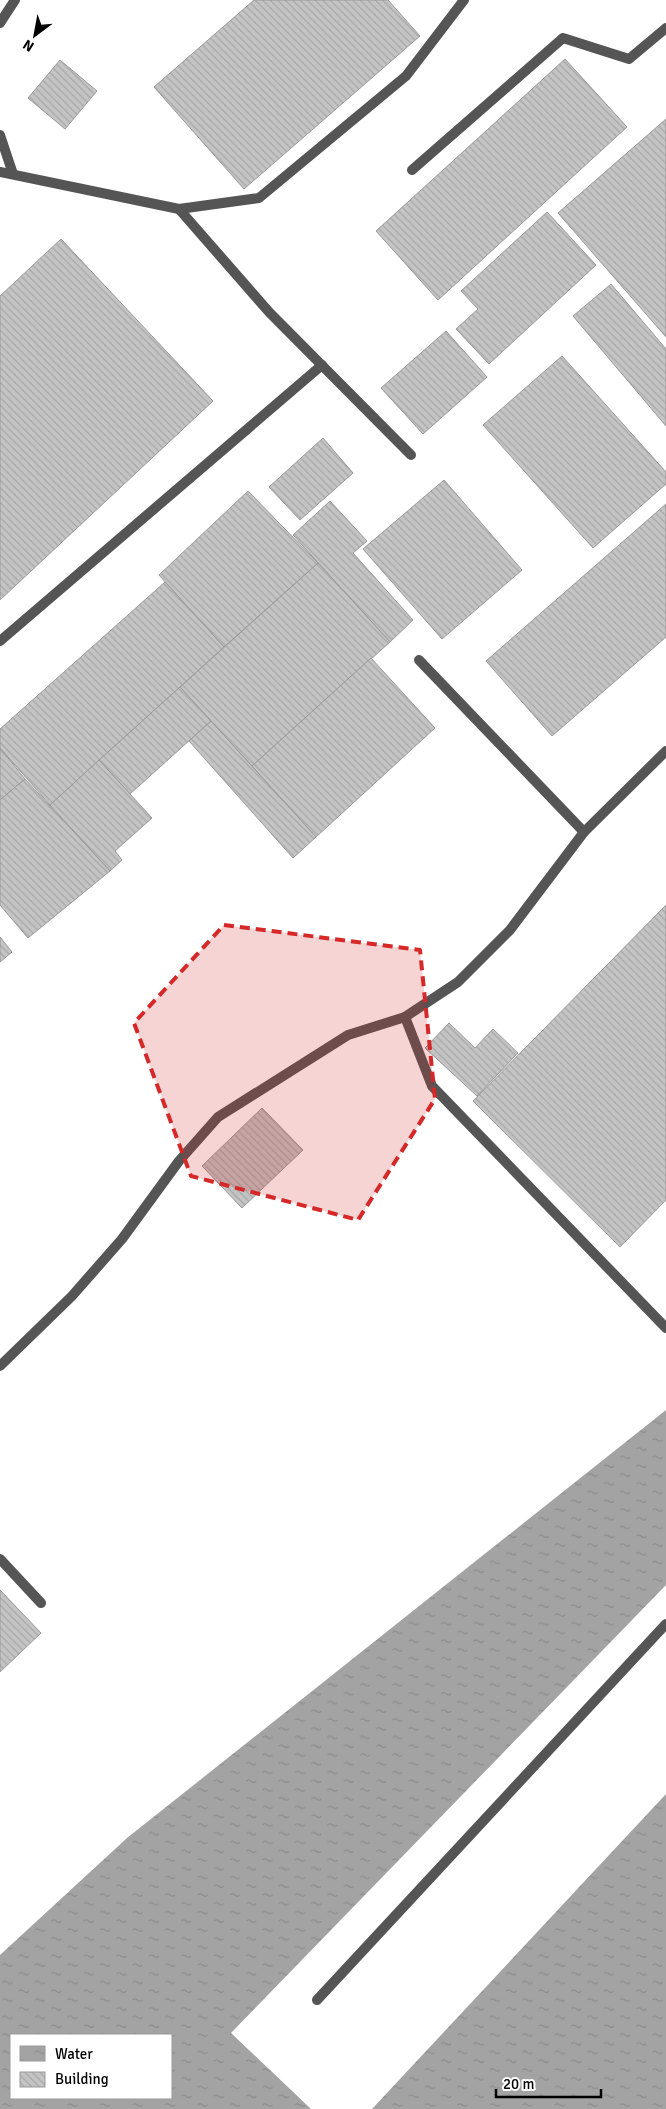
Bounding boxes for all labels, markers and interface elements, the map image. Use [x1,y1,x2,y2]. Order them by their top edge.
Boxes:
north arrow [10,10,60,60]
text: N [20,36,37,55]
legend [10,2034,172,2099]
text: Water [55,2045,93,2063]
scale bar [496,2066,601,2098]
text: Building [55,2070,109,2088]
text: 20 m [503,2075,534,2093]

